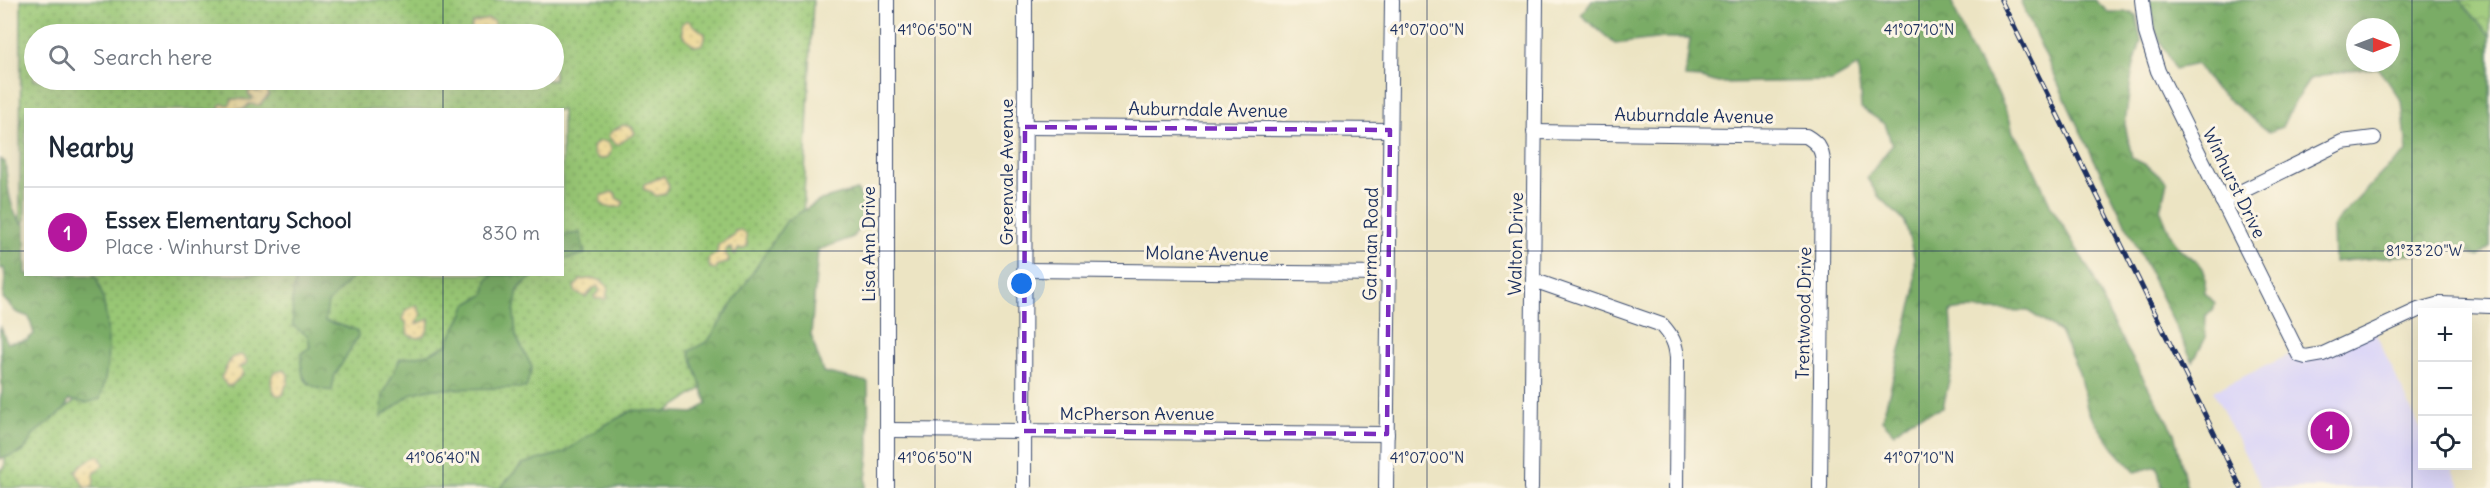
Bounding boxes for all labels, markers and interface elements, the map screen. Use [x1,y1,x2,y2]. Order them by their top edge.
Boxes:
north arrow [2346,18,2400,72]
text: 41°06'50"N [898,20,972,39]
text: 41°07'00"N [1390,20,1464,39]
text: 41°07'10"N [1884,20,1954,39]
search box [24,24,564,90]
icon: search [45,41,78,74]
text: Search here [93,43,212,71]
street label: Auburndale Avenue [1128,97,1288,122]
street label: Greenvale Avenue [995,99,1018,245]
street label: Auburndale Avenue [1614,103,1774,128]
street label: Winhurst Drive [2198,124,2271,242]
text: Nearby [48,131,134,164]
street label: Lisa Ann Drive [857,186,880,302]
street label: Garman Road [1358,187,1383,301]
street label: Walton Drive [1503,192,1528,296]
text: Essex Elementary School [105,206,352,234]
text: 1 [64,220,71,245]
text: 830 m [482,220,540,245]
text: Place · Winhurst Drive [105,234,301,259]
street label: Molane Avenue [1145,241,1269,266]
text: 81°33'20"W [2386,241,2463,260]
street label: Trentwood Drive [1791,246,1816,380]
your location [1007,269,1036,298]
map controls [2418,308,2472,470]
button: + [2418,308,2472,362]
button: − [2418,362,2472,416]
street label: McPherson Avenue [1059,402,1215,425]
pin: 1 [2310,408,2350,454]
button: locate [2418,416,2472,470]
text: 41°06'40"N [406,448,480,467]
text: 41°06'50"N [898,448,972,467]
text: 41°07'00"N [1390,448,1464,467]
text: 41°07'10"N [1884,448,1954,467]

